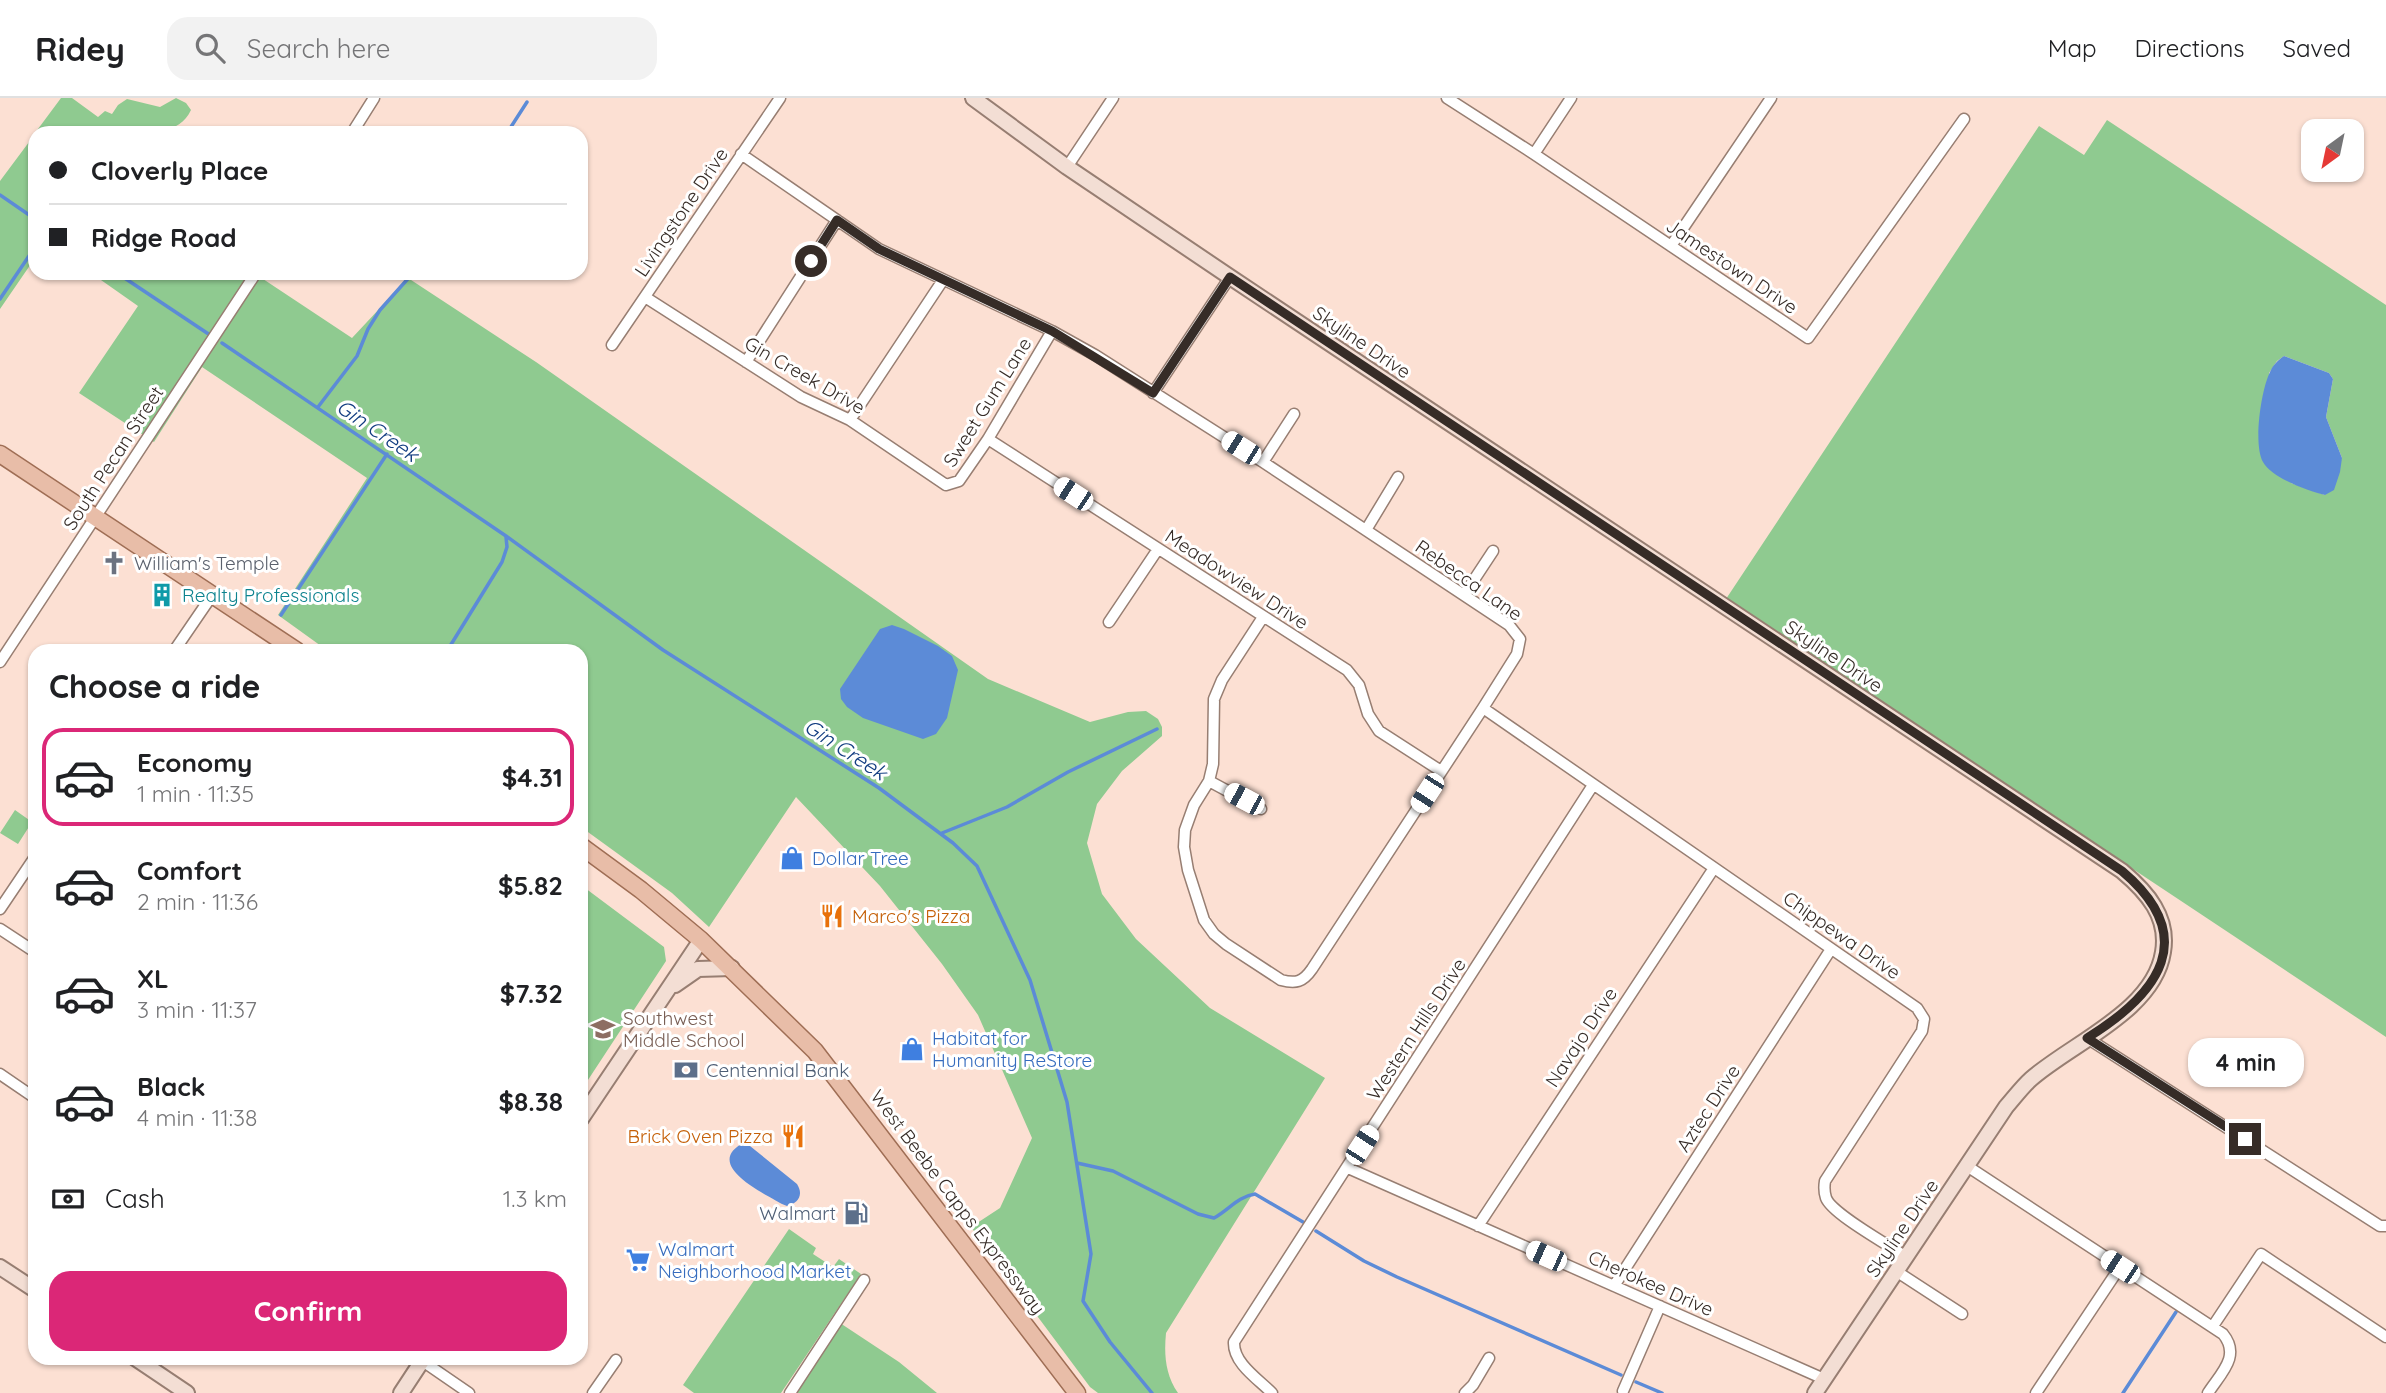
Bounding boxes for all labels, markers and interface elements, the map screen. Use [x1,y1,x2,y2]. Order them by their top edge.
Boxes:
search box [167,17,657,80]
text: Ridey [35,28,125,69]
icon: search [191,29,229,67]
text: Search here [247,32,390,65]
text: Map [2048,33,2097,63]
text: Directions [2135,33,2245,63]
text: Saved [2283,33,2351,63]
north arrow [2301,119,2364,182]
map controls [2301,119,2364,182]
street label: Livingstone Drive [629,143,733,281]
text: Cloverly Place [91,154,268,187]
street label: Jamestown Drive [1662,213,1802,319]
text: Ridge Road [91,221,237,254]
route start [795,245,827,277]
street label: Skyline Drive [1309,301,1415,383]
street label: Gin Creek Drive [740,331,870,419]
street label: Sweet Gum Lane [938,333,1036,471]
street label: South Pecan Street [58,382,168,534]
water label: Gin Creek [332,393,425,468]
car [1218,428,1265,468]
car [1050,474,1097,514]
street label: Meadowview Drive [1161,524,1313,634]
street label: Rebecca Lane [1411,534,1527,626]
church icon: William's Temple [100,549,128,577]
place label: William's Temple [134,551,280,575]
building icon: Realty Professionals [148,581,176,609]
place label: Realty Professionals [182,583,359,607]
street label: Skyline Drive [1781,615,1887,697]
text: Choose a ride [49,666,261,706]
water label: Gin Creek [800,713,894,786]
icon: car [53,746,116,809]
text: Economy [137,746,252,779]
text: $4.31 [502,761,563,794]
car [1407,770,1448,816]
text: 1 min · 11:35 [137,779,254,808]
car [1221,780,1268,818]
shop icon: Dollar Tree [778,844,806,872]
place label: Dollar Tree [812,846,909,870]
icon: car [53,854,116,917]
text: Comfort [137,854,242,887]
text: $5.82 [498,869,563,902]
street label: Chippewa Drive [1779,886,1905,984]
text: 2 min · 11:36 [137,887,258,916]
restaurant icon: Marco's Pizza [818,902,846,930]
place label: Marco's Pizza [852,904,970,928]
street label: Western Hills Drive [1361,953,1471,1105]
icon: car [53,962,116,1025]
text: XL [137,962,169,995]
text: $7.32 [500,977,563,1010]
street label: Navajo Drive [1540,983,1622,1091]
text: 3 min · 11:37 [137,995,257,1024]
place label: Southwest Middle School [623,1006,745,1052]
school or university icon: Southwest Middle School [589,1015,617,1043]
place label: Habitat for Humanity ReStore [932,1026,1092,1072]
shop icon: Habitat for Humanity ReStore [898,1035,926,1063]
callout: 4 min [2187,1038,2303,1086]
text: 4 min [2216,1048,2276,1077]
bank icon: Centennial Bank [672,1056,700,1084]
place label: Centennial Bank [706,1058,849,1082]
street label: Aztec Drive [1671,1060,1745,1156]
icon: car [53,1070,116,1133]
text: Black [137,1070,206,1103]
text: $8.38 [499,1085,563,1118]
street label: West Beebe Capps Expressway [866,1085,1050,1319]
text: 4 min · 11:38 [137,1103,257,1132]
restaurant icon: Brick Oven Pizza [779,1122,807,1150]
car [1342,1122,1383,1168]
route end [2229,1123,2261,1155]
place label: Brick Oven Pizza [628,1124,773,1148]
street label: Skyline Drive [1861,1175,1943,1281]
icon: cash [49,1180,87,1218]
text: Cash [105,1182,165,1215]
text: 1.3 km [503,1184,567,1213]
fuel station icon: Walmart [842,1199,870,1227]
place label: Walmart [759,1201,836,1225]
place label: Walmart Neighborhood Market [658,1237,852,1283]
car [1523,1238,1570,1274]
street label: Cherokee Drive [1585,1245,1717,1321]
supermarket icon: Walmart Neighborhood Market [624,1246,652,1274]
car [2097,1247,2144,1287]
button: Confirm [49,1271,567,1351]

